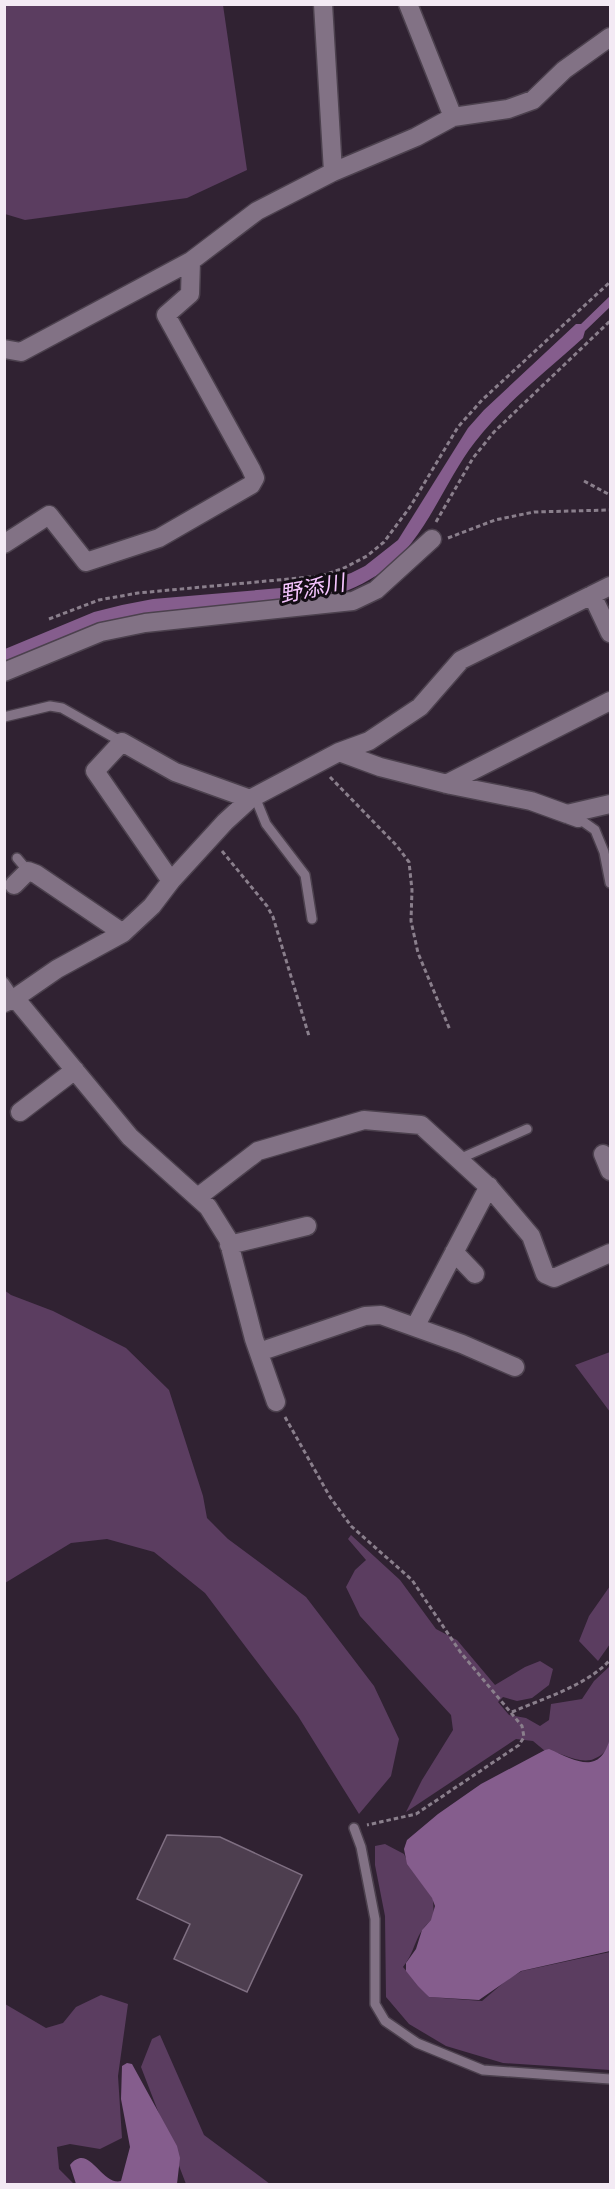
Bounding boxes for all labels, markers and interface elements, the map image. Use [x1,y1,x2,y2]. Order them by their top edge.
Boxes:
water label: 野添川 [277,567,349,608]

